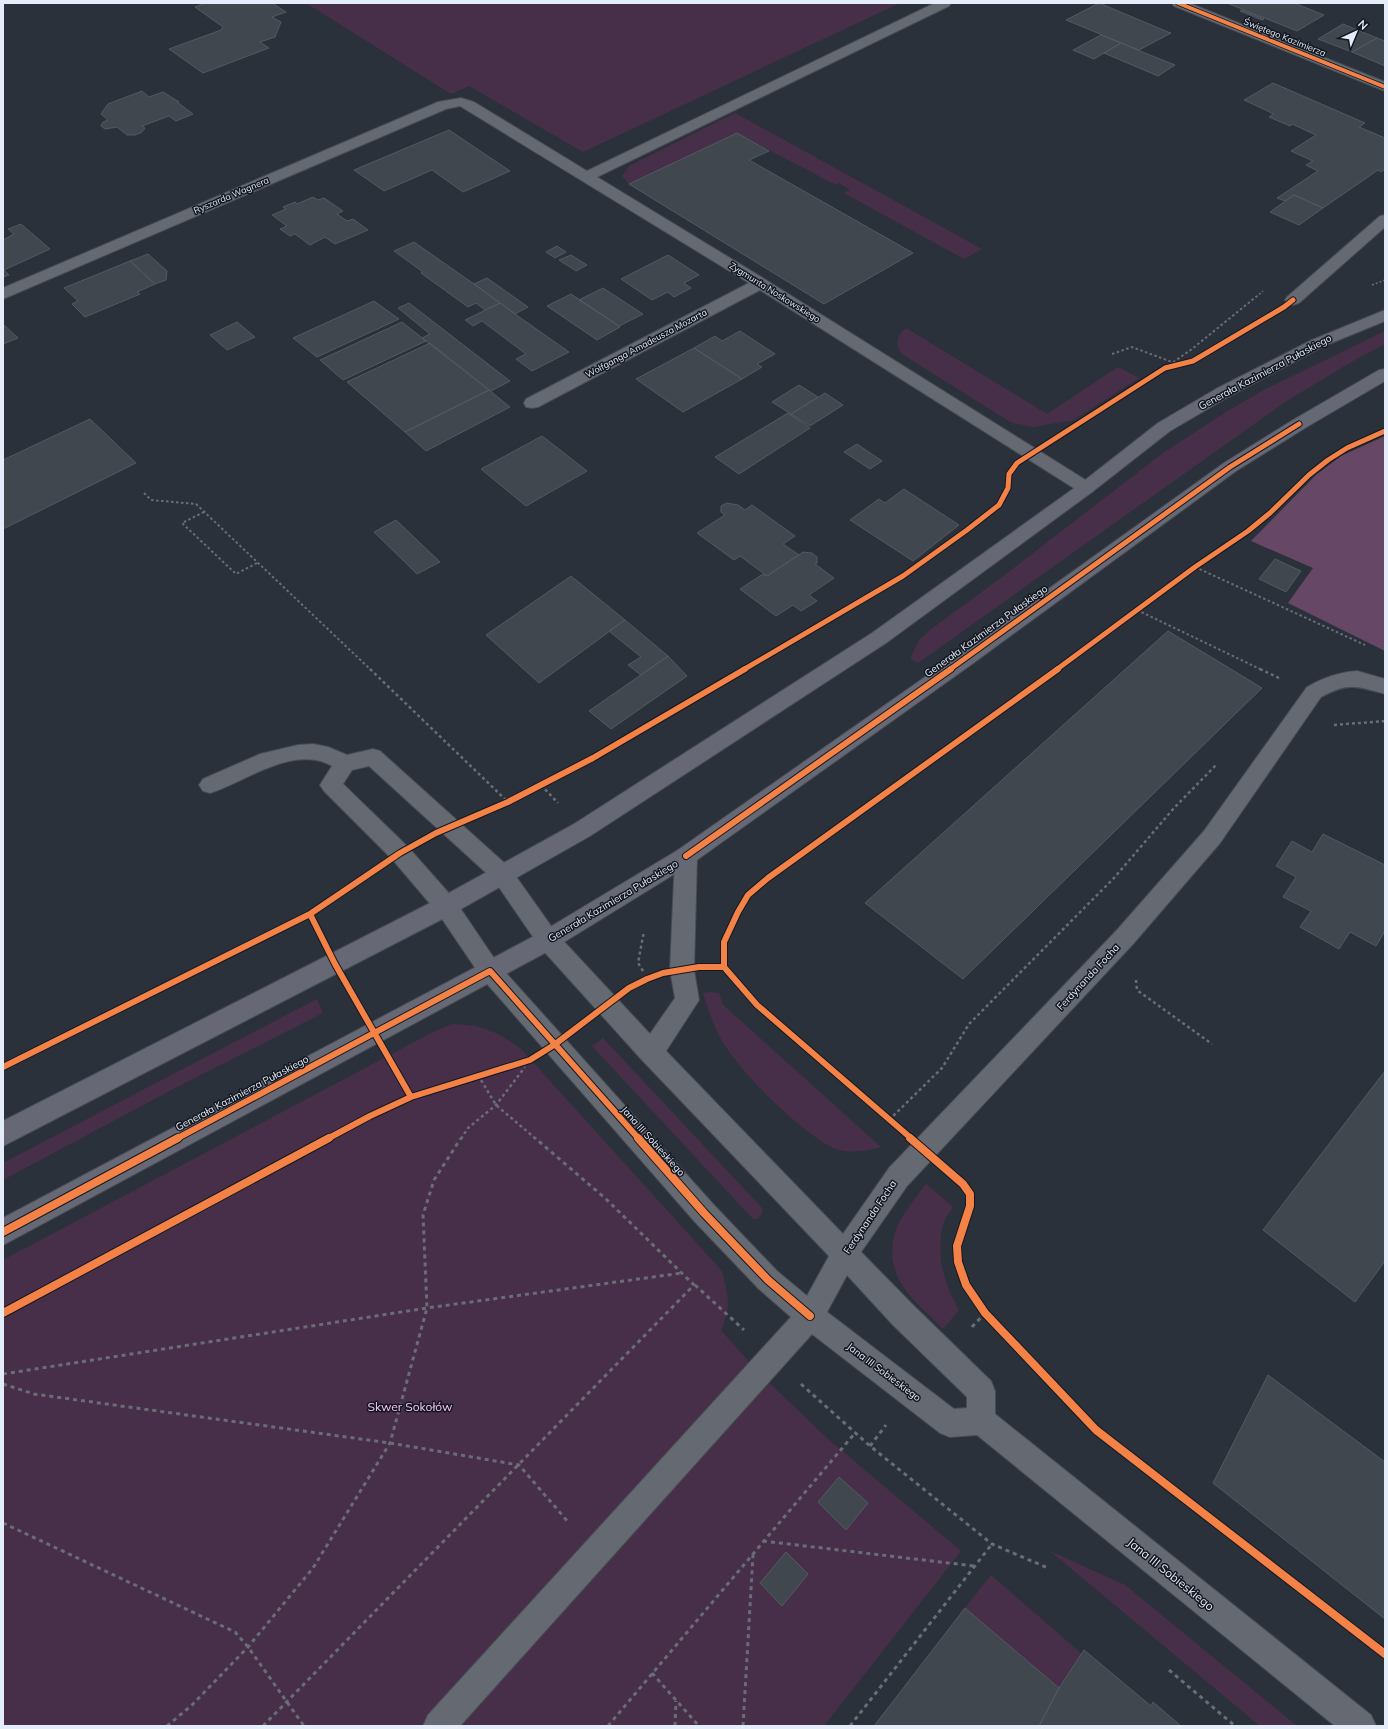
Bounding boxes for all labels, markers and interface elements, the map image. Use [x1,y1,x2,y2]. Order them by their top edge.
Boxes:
north arrow [1336,12,1376,52]
street label: Świętego Kazimierza [1242,15,1328,58]
text: N [1355,17,1371,33]
street label: Ryszarda Wagnera [192,174,271,217]
street label: Zygmunta Noskowskiego [727,260,822,325]
street label: Wolfganga Amadeusza Mozarta [583,306,709,380]
street label: Generała Kazimierza Pułaskiego [1196,331,1334,413]
street label: Generała Kazimierza Pułaskiego [922,582,1050,680]
street label: Generała Kazimierza Pułaskiego [546,857,680,945]
street label: Ferdynanda Focha [1054,941,1122,1013]
street label: Generała Kazimierza Pułaskiego [173,1052,311,1134]
street label: Jana III Sobieskiego [618,1103,688,1179]
street label: Ferdynanda Focha [841,1178,899,1256]
street label: Jana III Sobieskiego [844,1340,924,1404]
park label: Skwer Sokołów [367,1399,453,1414]
street label: Jana III Sobieskiego [1125,1534,1218,1614]

